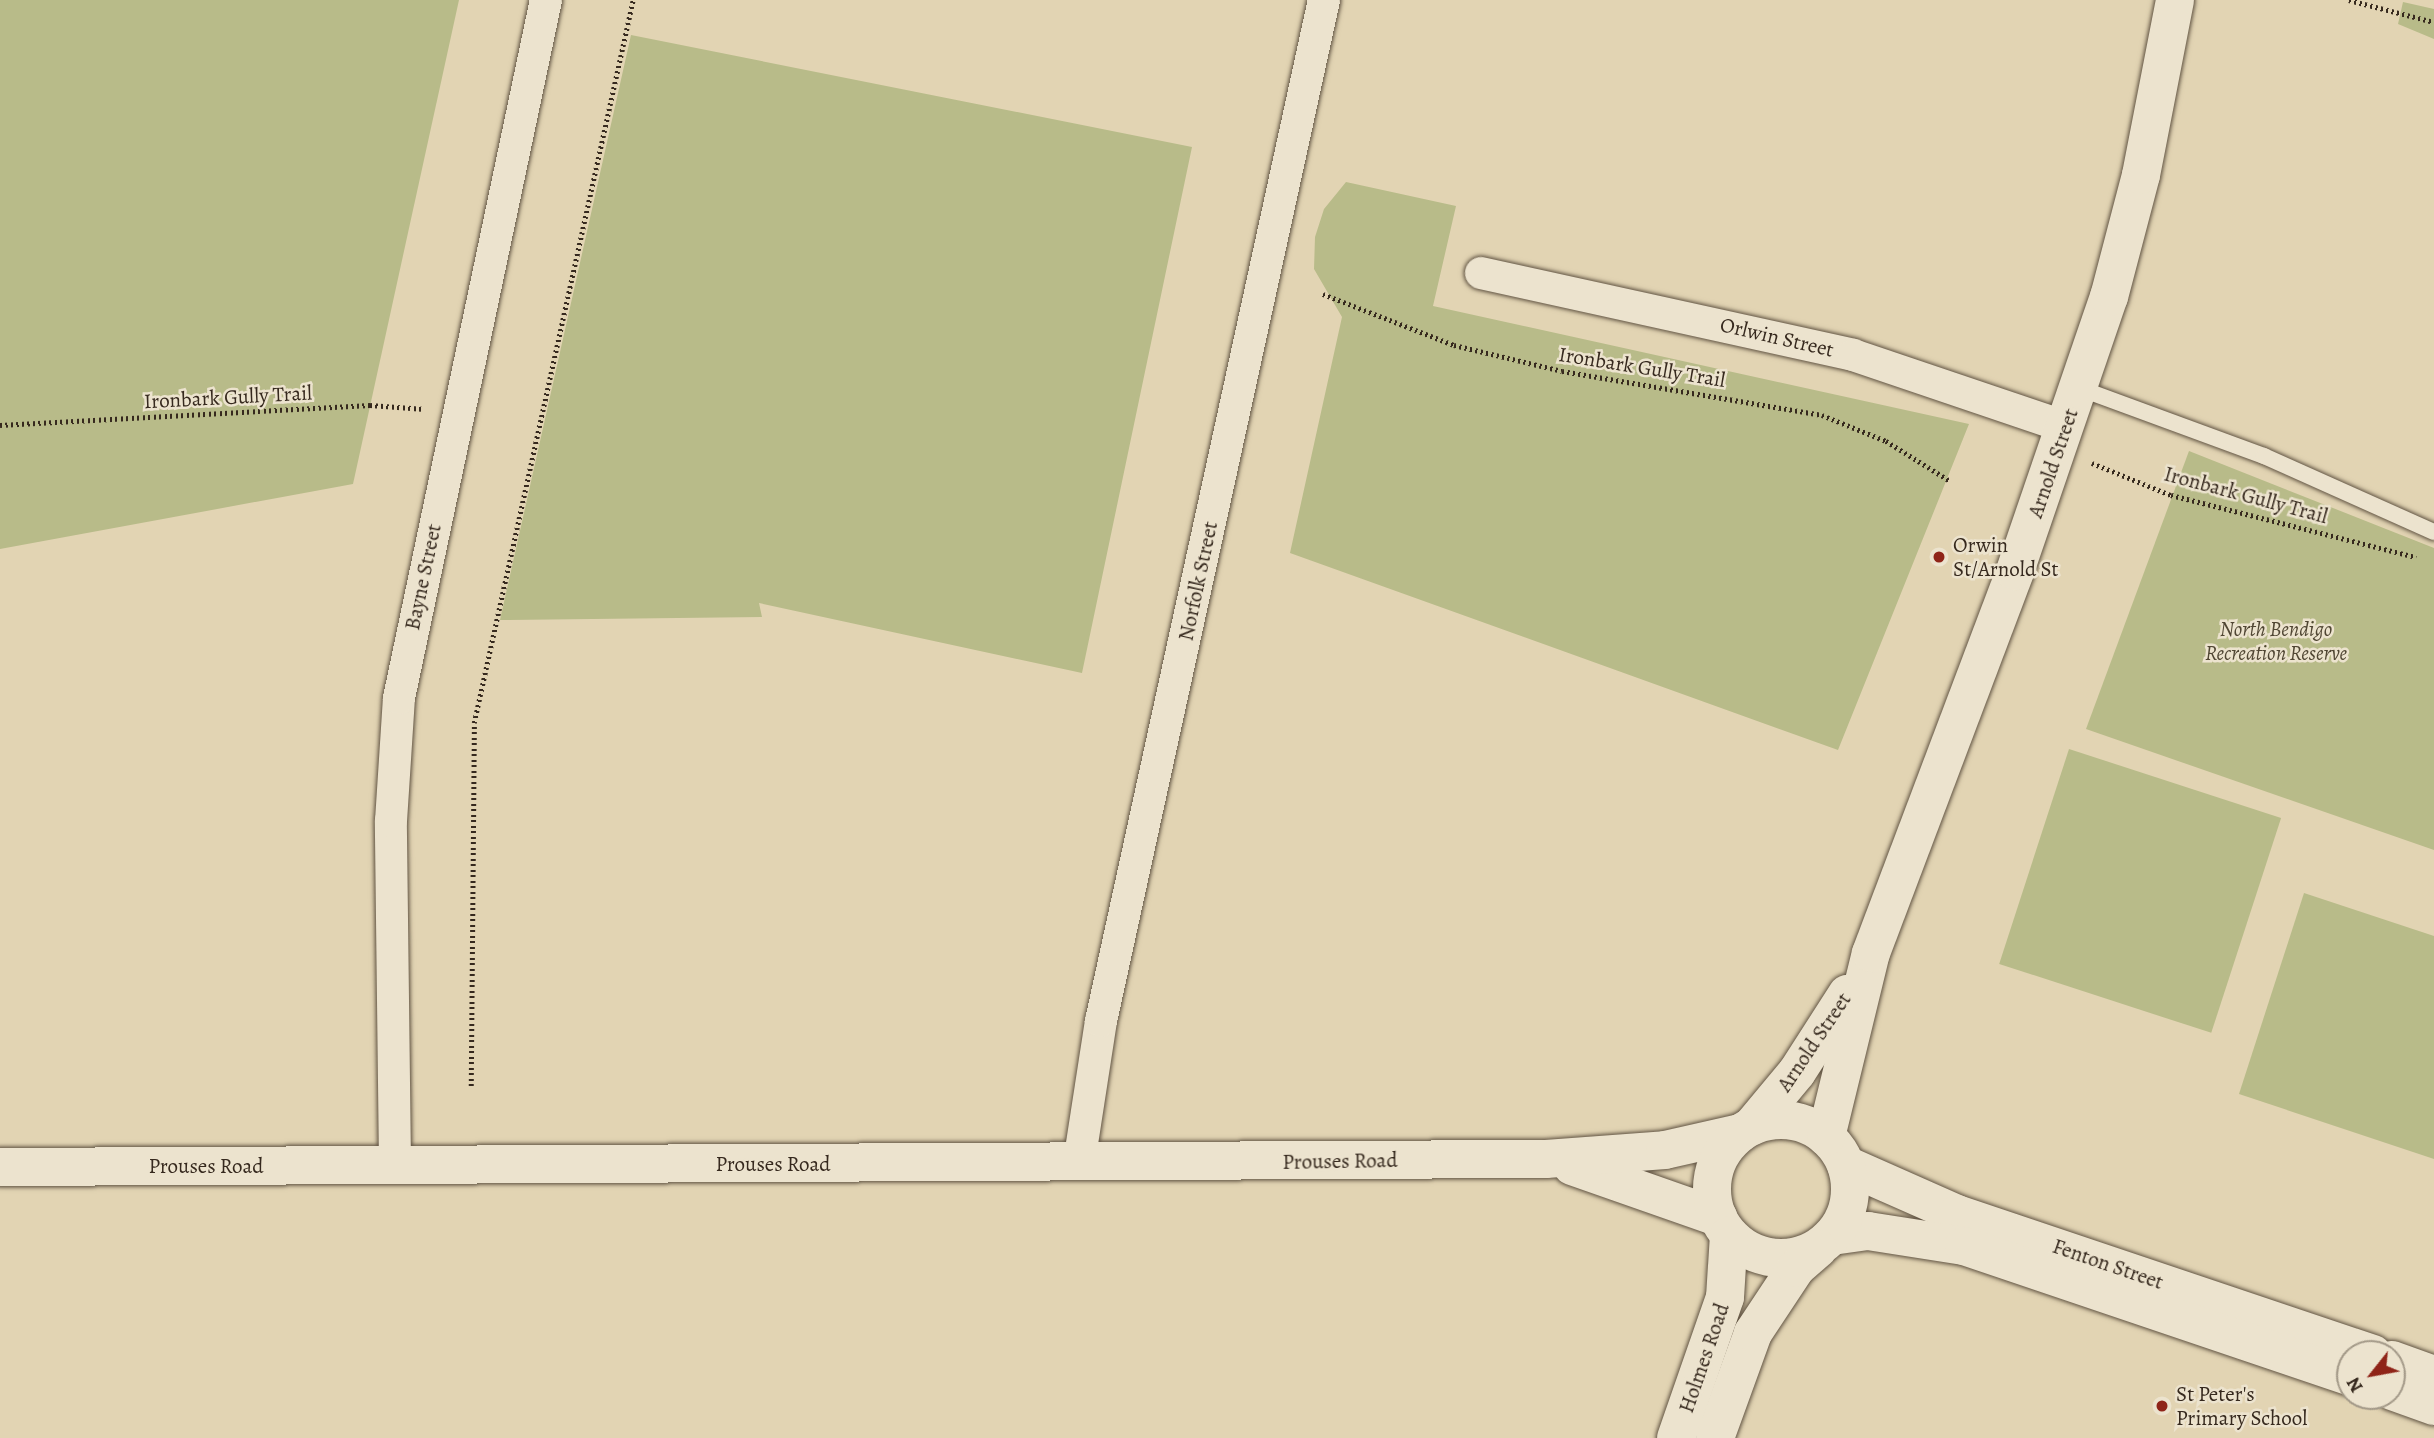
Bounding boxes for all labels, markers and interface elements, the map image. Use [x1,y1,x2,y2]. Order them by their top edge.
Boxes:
street label: Orlwin Street [1718,312,1836,362]
street label: Ironbark Gully Trail [1557,341,1727,393]
street label: Ironbark Gully Trail [143,380,313,414]
street label: Arnold Street [2023,405,2083,521]
street label: Ironbark Gully Trail [2161,461,2331,529]
street label: Norfolk Street [1173,519,1223,643]
street label: Bayne Street [399,522,447,632]
place label: Orwin St/Arnold St [1953,532,2058,582]
marker: Orwin St/Arnold St [1931,549,1947,565]
park label: North Bendigo Recreation Reserve [2205,616,2347,666]
street label: Arnold Street [1772,988,1856,1096]
street label: Prouses Road [1282,1147,1398,1175]
street label: Prouses Road [715,1151,831,1177]
street label: Prouses Road [148,1153,264,1179]
street label: Fenton Street [2049,1233,2167,1295]
street label: Holmes Road [1673,1300,1735,1416]
north arrow [2336,1340,2406,1410]
text: N [2340,1372,2369,1397]
place label: St Peter's Primary School [2176,1381,2307,1431]
marker: St Peter's Primary School [2154,1398,2170,1414]

